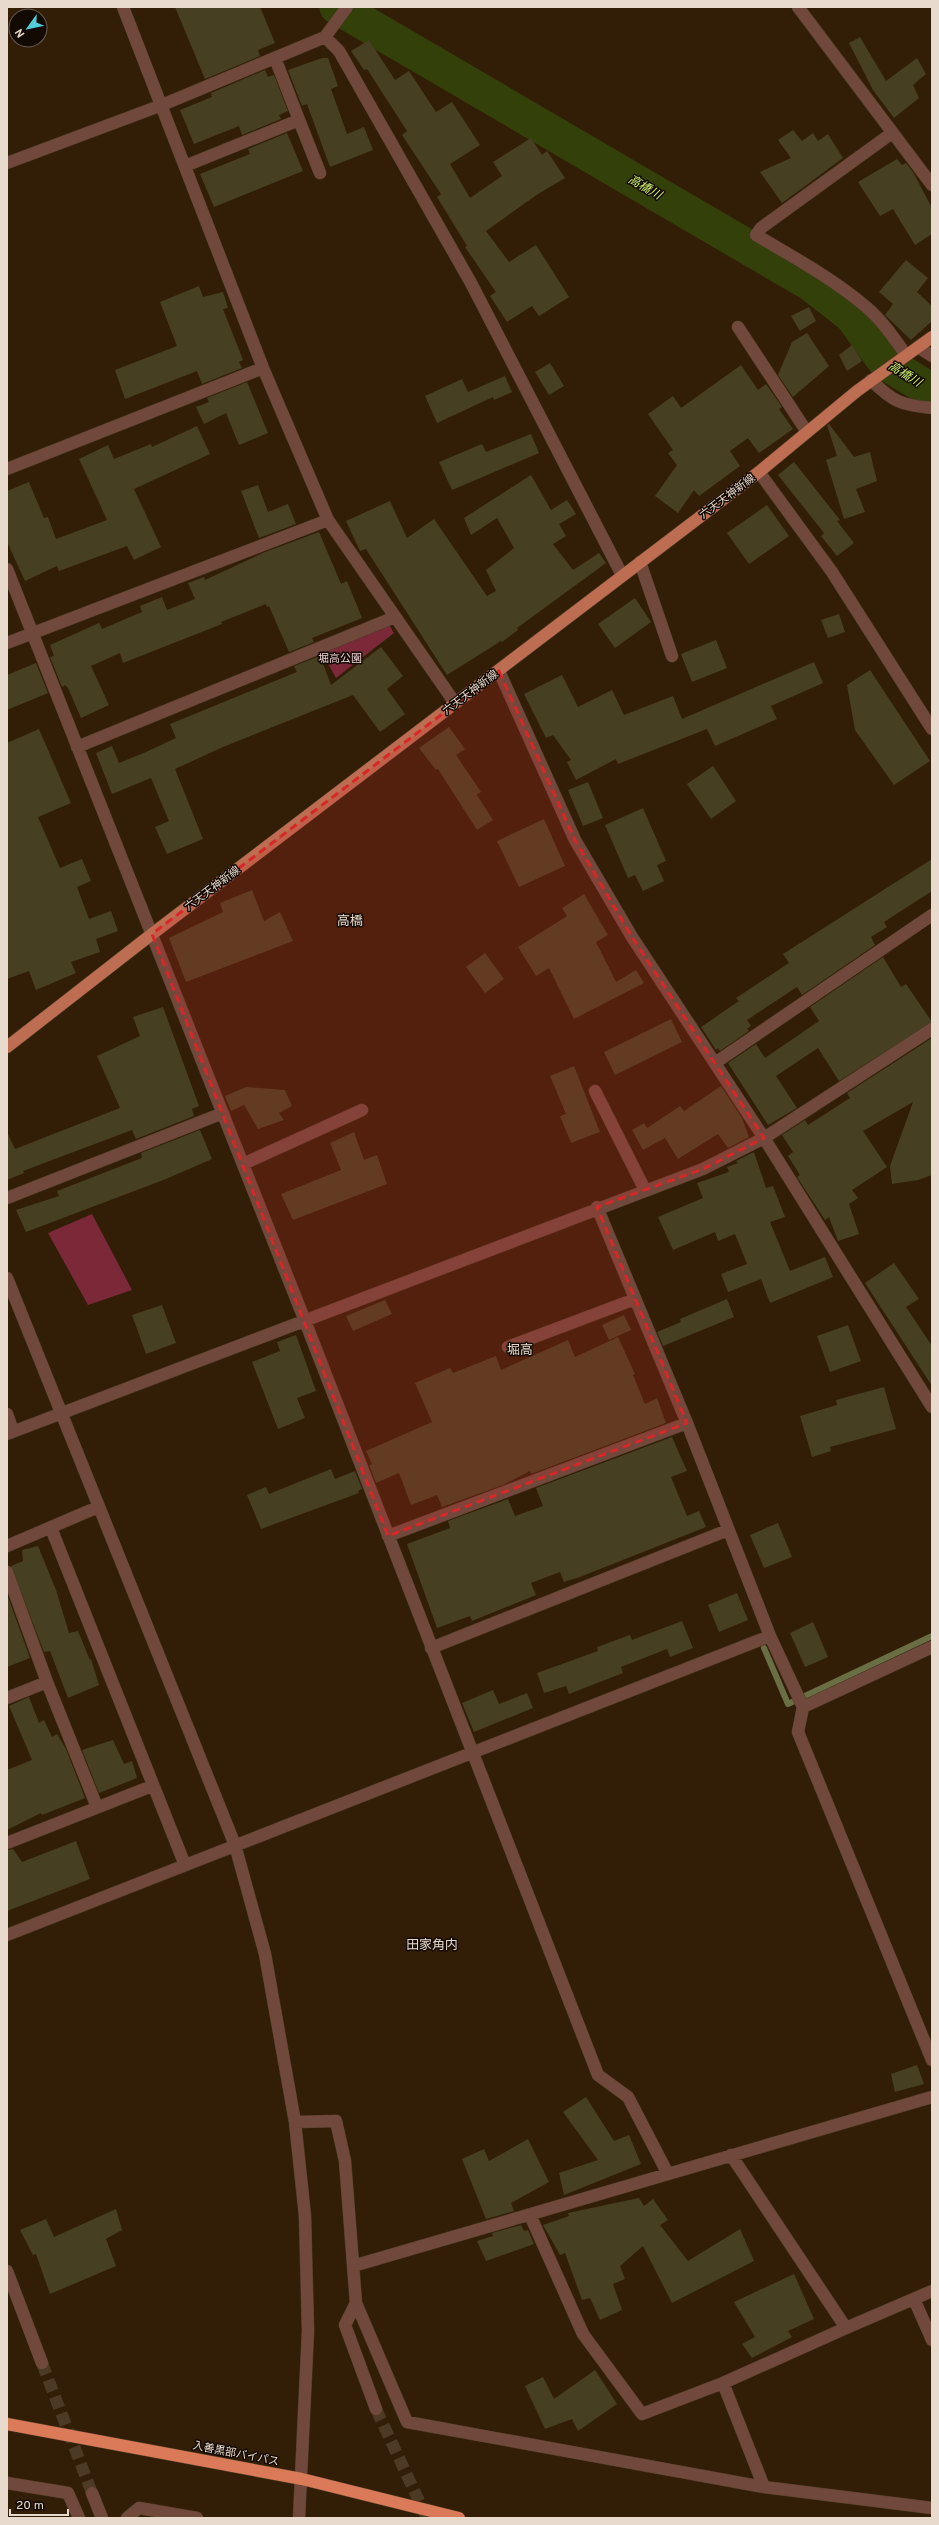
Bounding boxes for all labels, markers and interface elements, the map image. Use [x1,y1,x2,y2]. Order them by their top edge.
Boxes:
north arrow [8,8,48,48]
text: N [12,26,28,40]
water label: 高橋川 [625,172,666,205]
water label: 高橋川 [885,359,926,392]
street label: 六天天神新線 [697,471,758,522]
park label: 堀高公園 [318,652,362,666]
street label: 六天天神新線 [440,667,501,718]
street label: 六天天神新線 [182,863,243,914]
district label: 高橋 [337,914,363,930]
district label: 堀高 [507,1343,533,1359]
district label: 田家角内 [406,1938,458,1954]
street label: 入善黒部バイパス [191,2439,280,2469]
scale bar [10,2491,68,2517]
text: 20 m [16,2498,44,2514]

